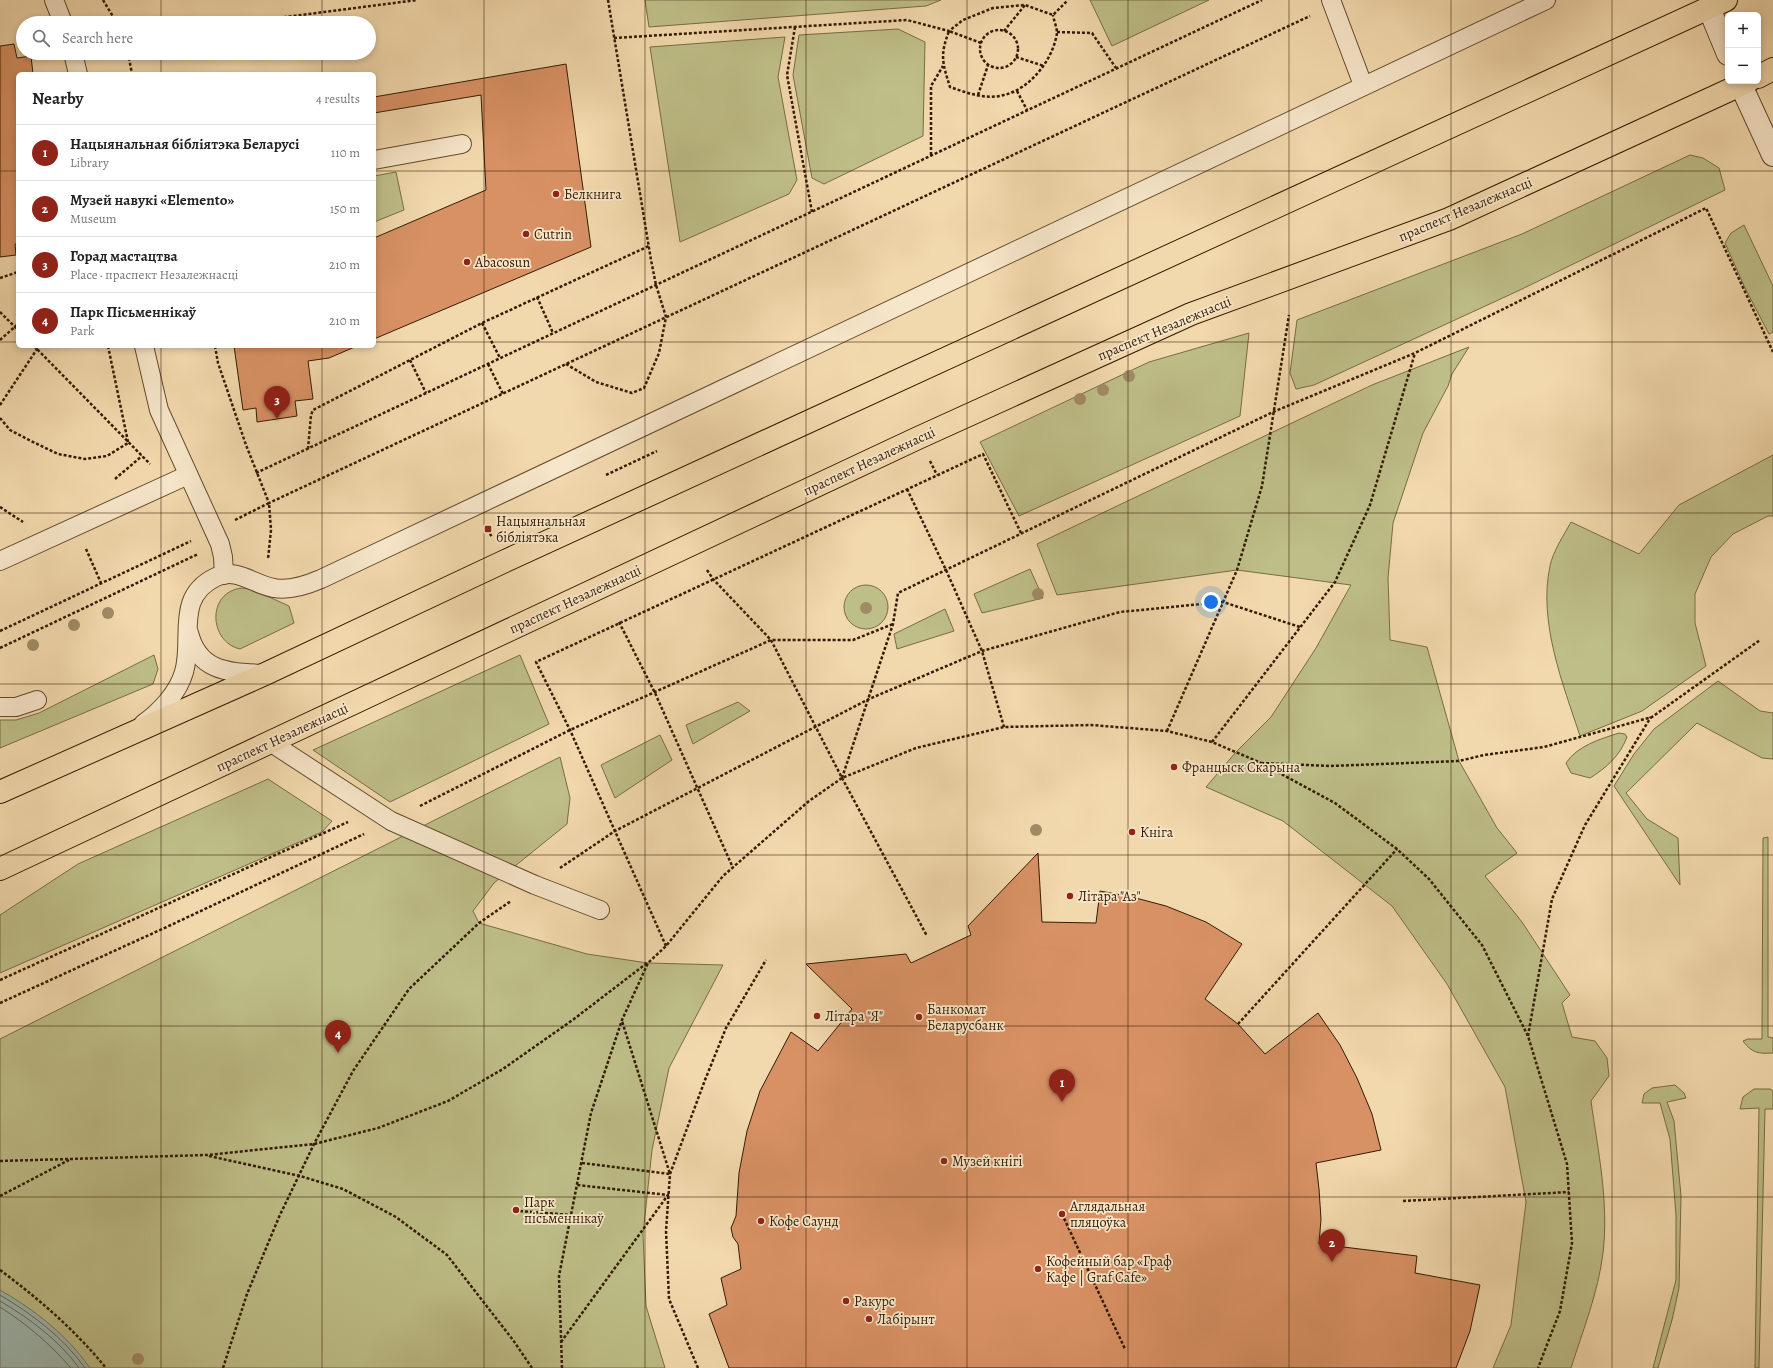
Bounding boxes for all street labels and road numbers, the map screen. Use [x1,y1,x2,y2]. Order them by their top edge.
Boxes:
street label: праспект Незалежнасці [1395,173,1535,246]
street label: праспект Незалежнасці [1094,292,1234,365]
street label: праспект Незалежнасці [800,422,938,500]
street label: праспект Незалежнасці [506,560,644,638]
street label: праспект Незалежнасці [213,698,351,776]

